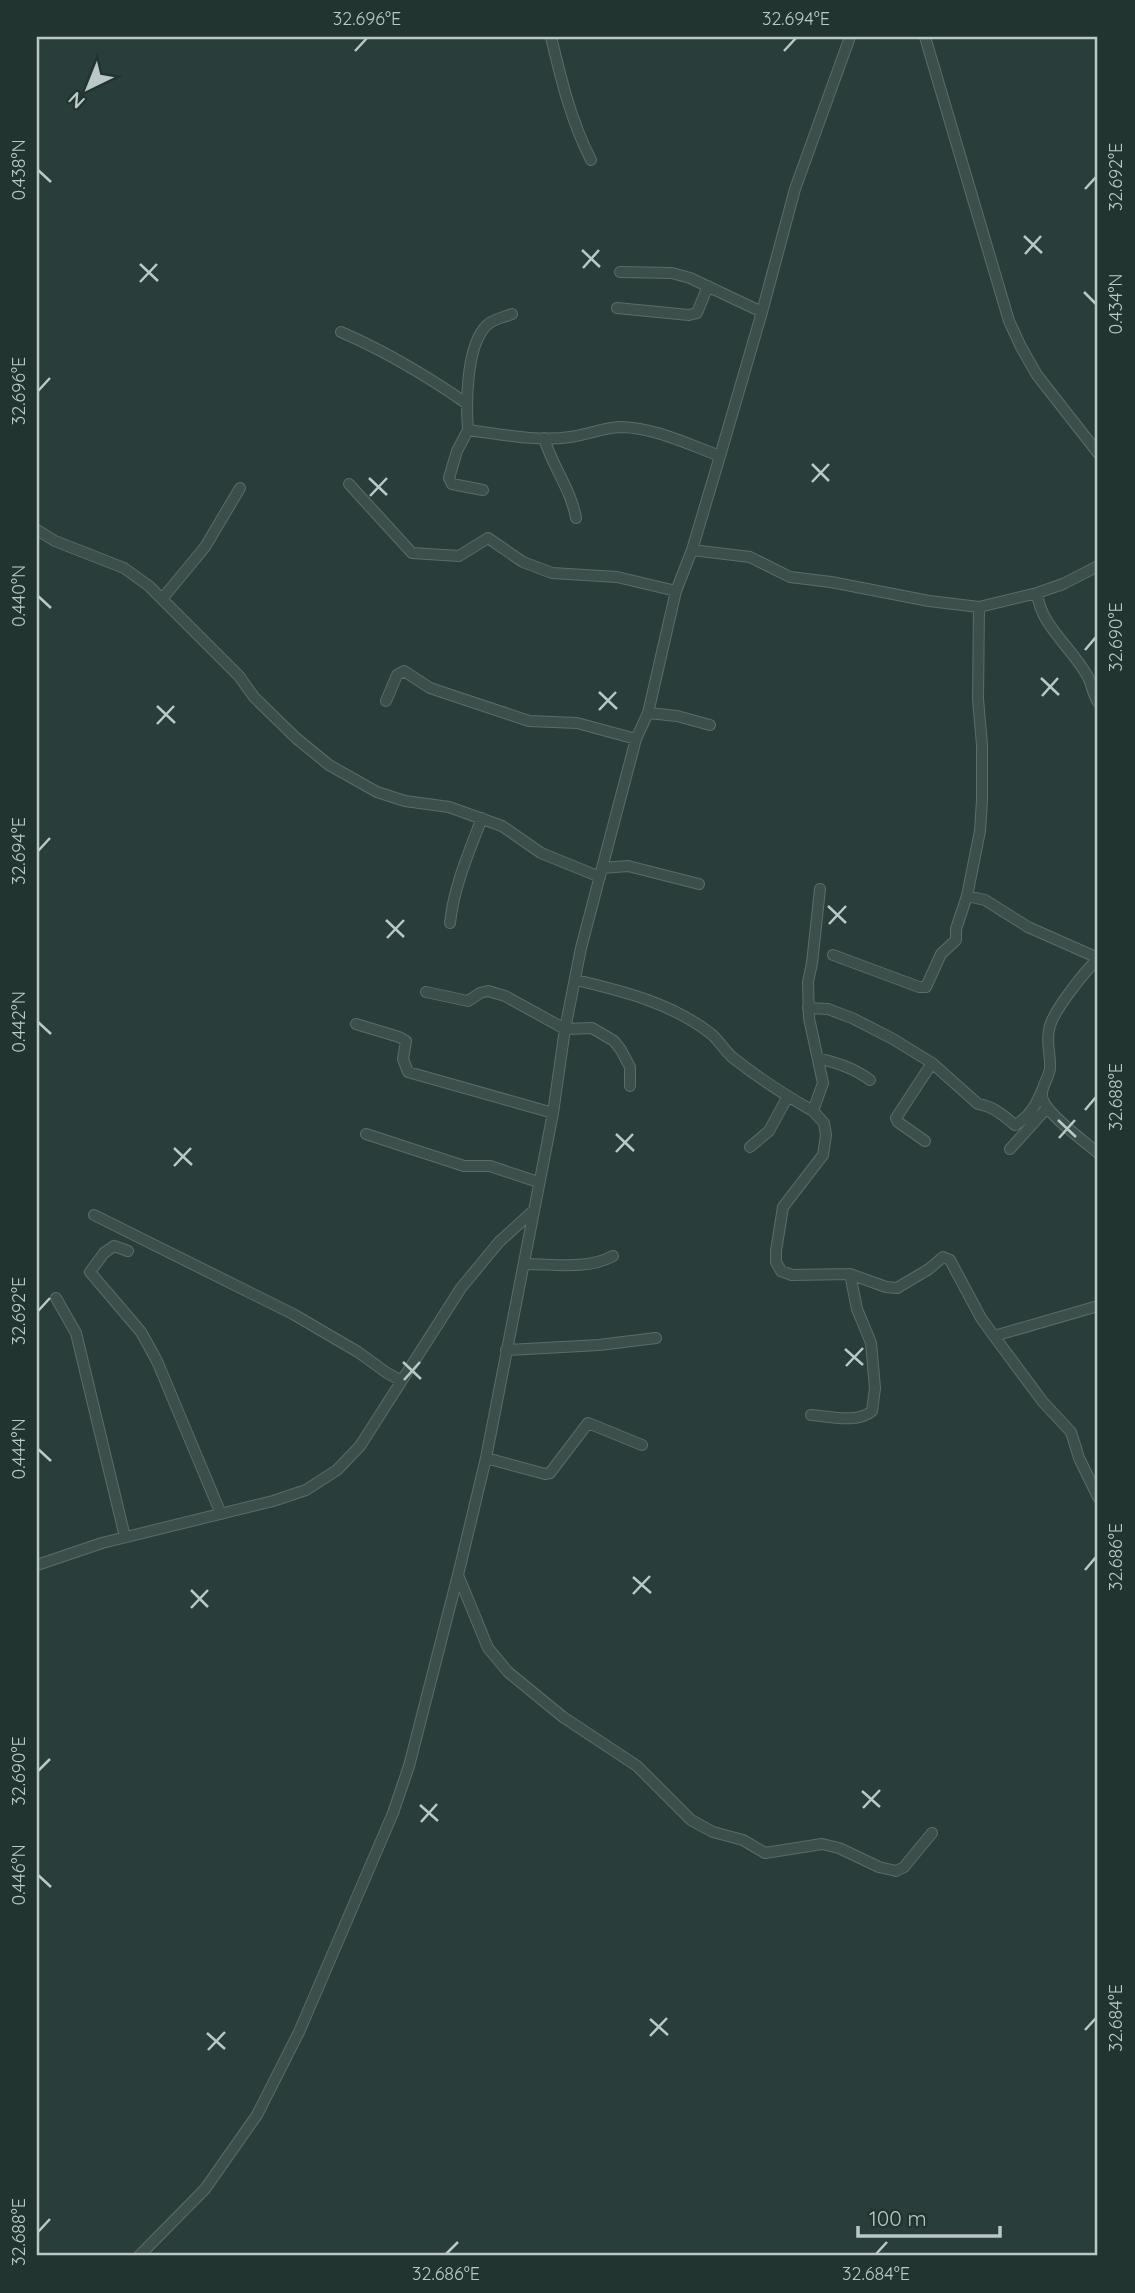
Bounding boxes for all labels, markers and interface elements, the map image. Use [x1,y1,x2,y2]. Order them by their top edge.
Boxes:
text: 32.696°E [333,7,401,30]
text: 32.694°E [762,7,830,30]
north arrow [52,52,122,122]
text: N [63,87,90,114]
text: 0.438°N [7,139,30,201]
text: 32.692°E [1104,143,1127,211]
text: 0.434°N [1104,274,1127,334]
text: 32.696°E [7,357,30,425]
text: 0.440°N [7,565,30,627]
text: 32.690°E [1104,602,1127,672]
text: 32.694°E [7,817,30,885]
text: 0.442°N [7,991,30,1053]
text: 32.688°E [1104,1063,1127,1131]
text: 32.692°E [7,1277,30,1345]
text: 0.444°N [7,1419,30,1479]
text: 32.686°E [1104,1523,1127,1591]
text: 32.690°E [7,1736,30,1806]
text: 0.446°N [7,1844,30,1906]
text: 32.684°E [1104,1984,1127,2052]
scale bar [858,2195,1000,2239]
text: 32.688°E [7,2198,30,2266]
text: 100 m [869,2205,927,2231]
text: 32.686°E [412,2262,480,2285]
text: 32.684°E [842,2262,910,2285]

